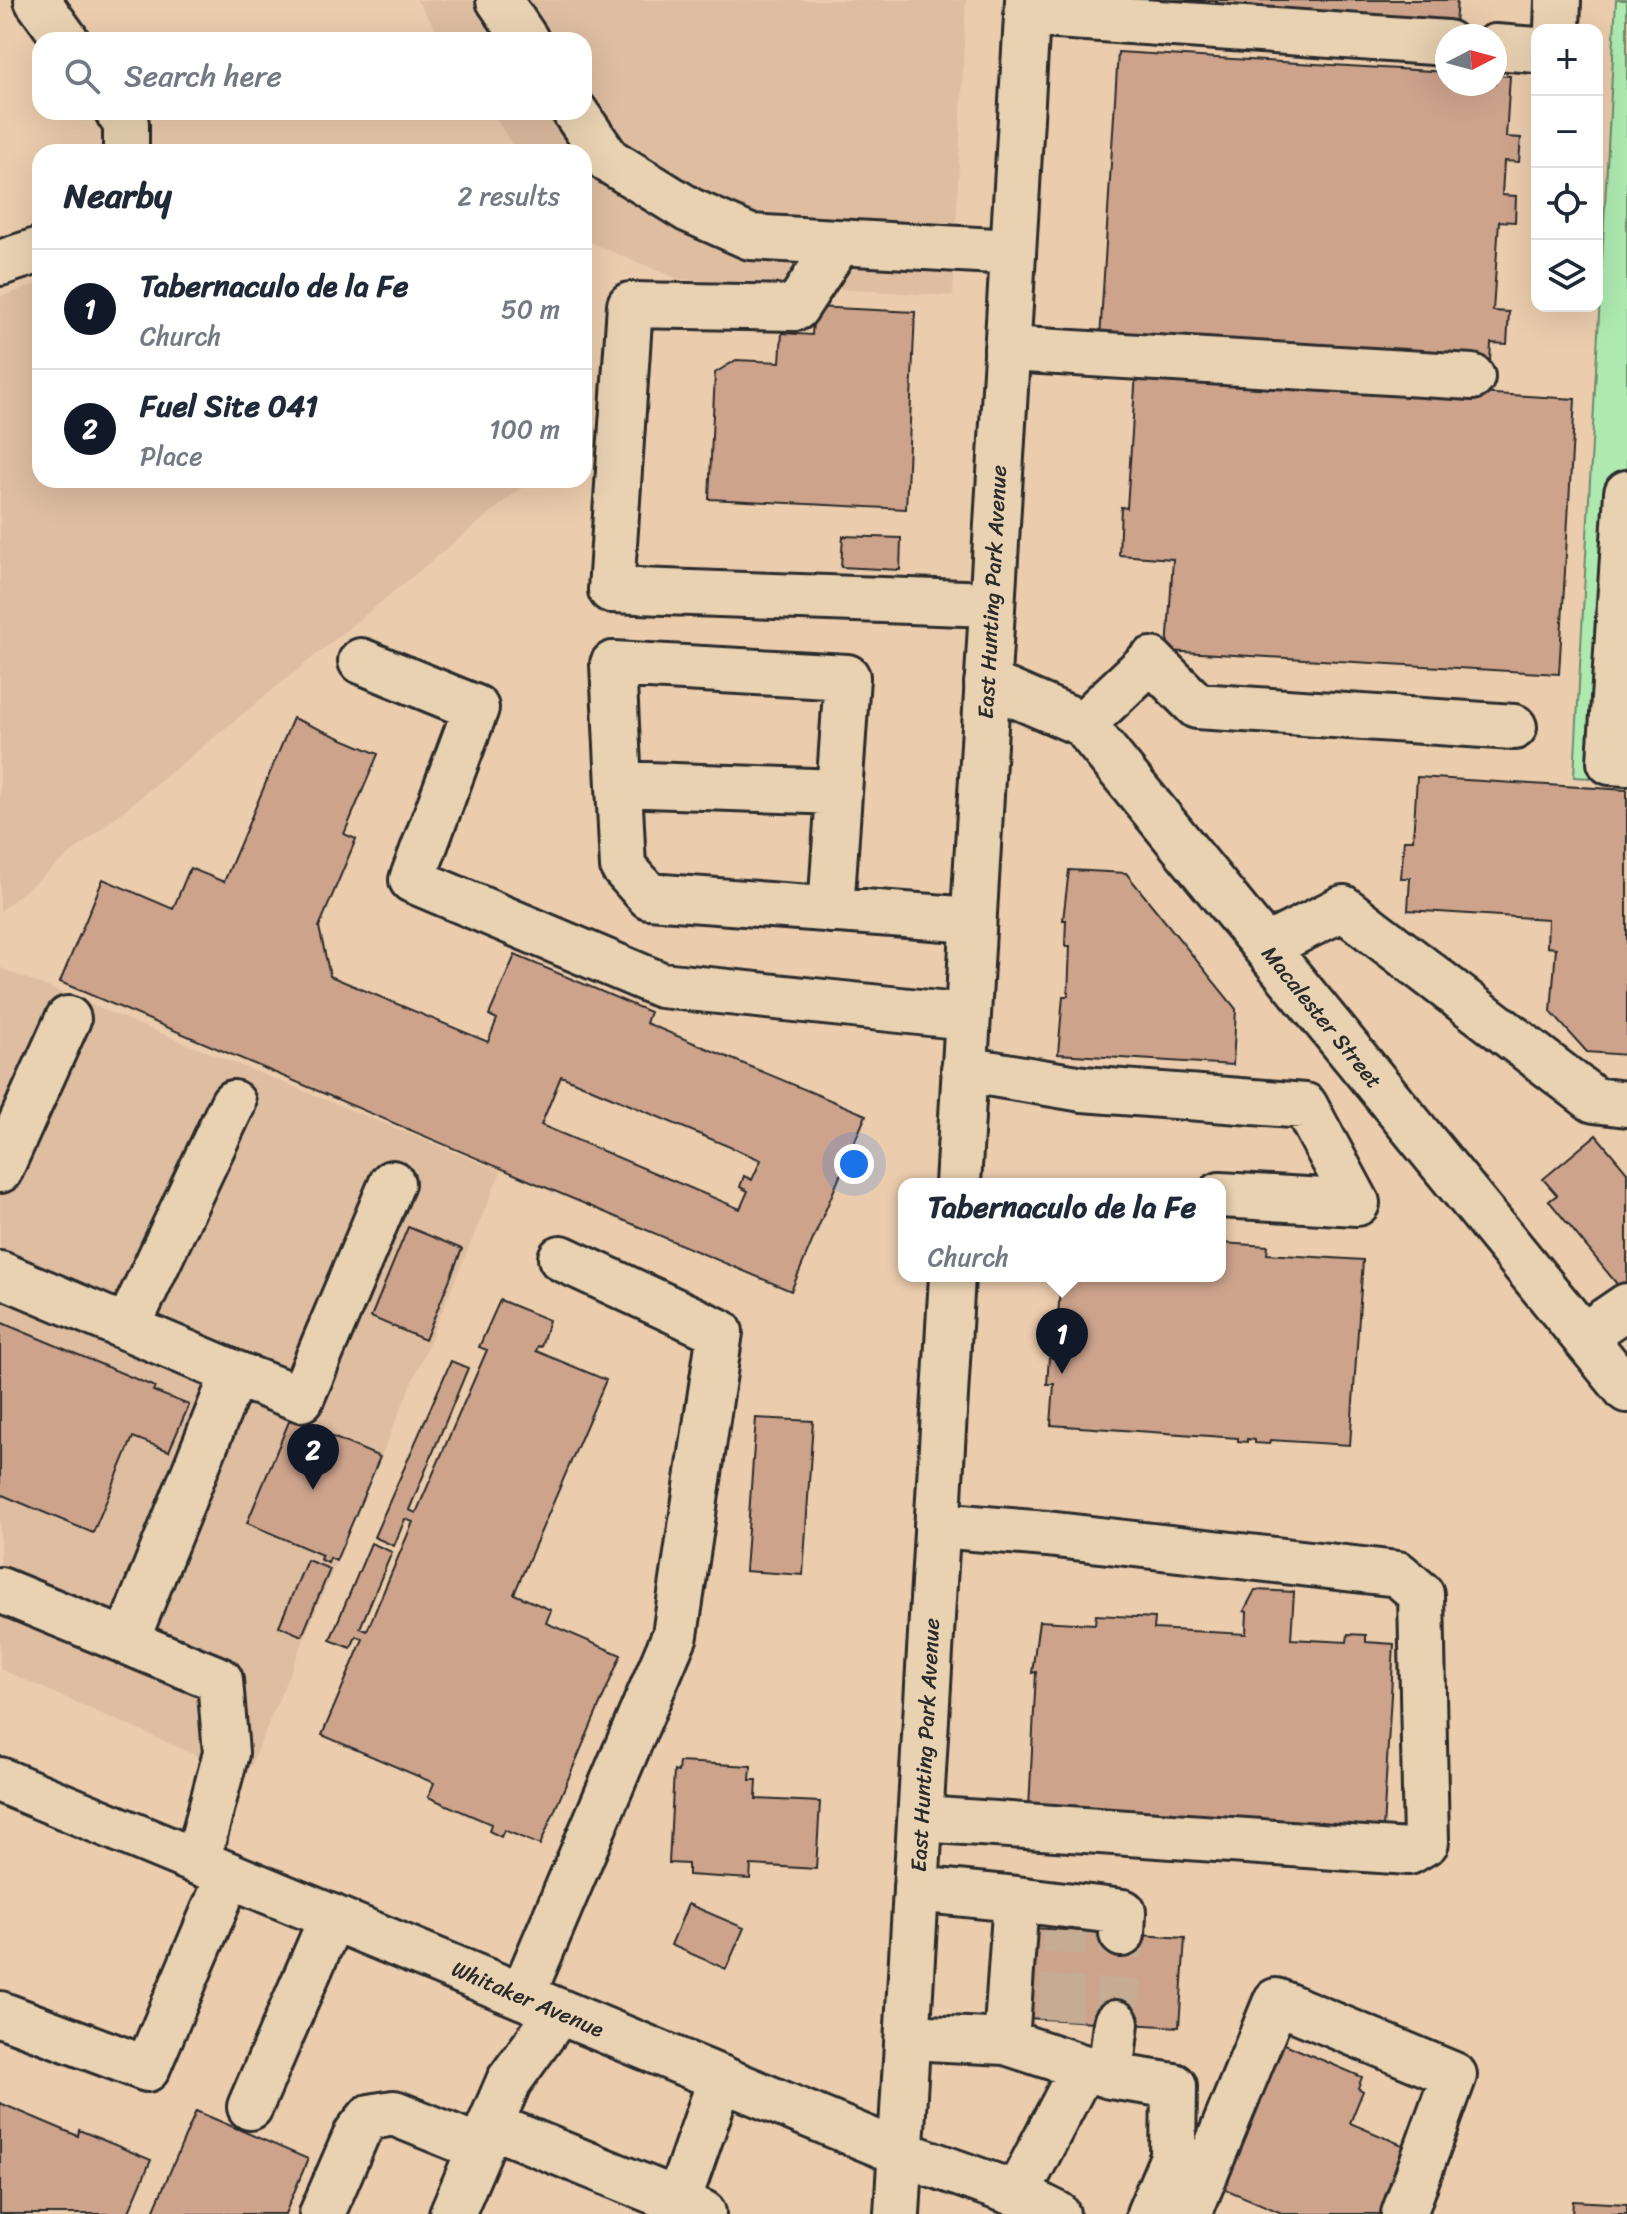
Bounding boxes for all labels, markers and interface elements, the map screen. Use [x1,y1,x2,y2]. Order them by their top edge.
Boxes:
north arrow [1435,24,1507,96]
map controls [1531,24,1603,312]
button: + [1531,24,1603,96]
search box [32,32,592,120]
text: Search here [124,49,282,103]
icon: search [60,54,104,98]
button: − [1531,96,1603,168]
text: Nearby [64,166,172,226]
button: locate [1531,168,1603,240]
text: 2 results [458,173,560,219]
button: layers [1531,240,1603,312]
text: Tabernaculo de la Fe [140,259,408,313]
text: 1 [84,286,96,332]
text: 50 m [501,286,560,332]
text: Church [140,313,221,359]
text: Fuel Site 041 [140,379,318,433]
text: 2 [82,406,98,452]
text: 100 m [489,406,560,452]
text: Place [140,433,203,479]
street label: East Hunting Park Avenue [966,464,1018,720]
street label: Macalester Street [1252,936,1393,1098]
your location [834,1144,874,1184]
popup [898,1178,1226,1282]
text: Tabernaculo de la Fe [928,1180,1196,1234]
text: Church [928,1234,1009,1280]
pin: 1 [1036,1308,1088,1374]
pin: 2 [287,1424,339,1490]
street label: East Hunting Park Avenue [899,1617,951,1873]
street label: Whitaker Avenue [446,1949,611,2049]

